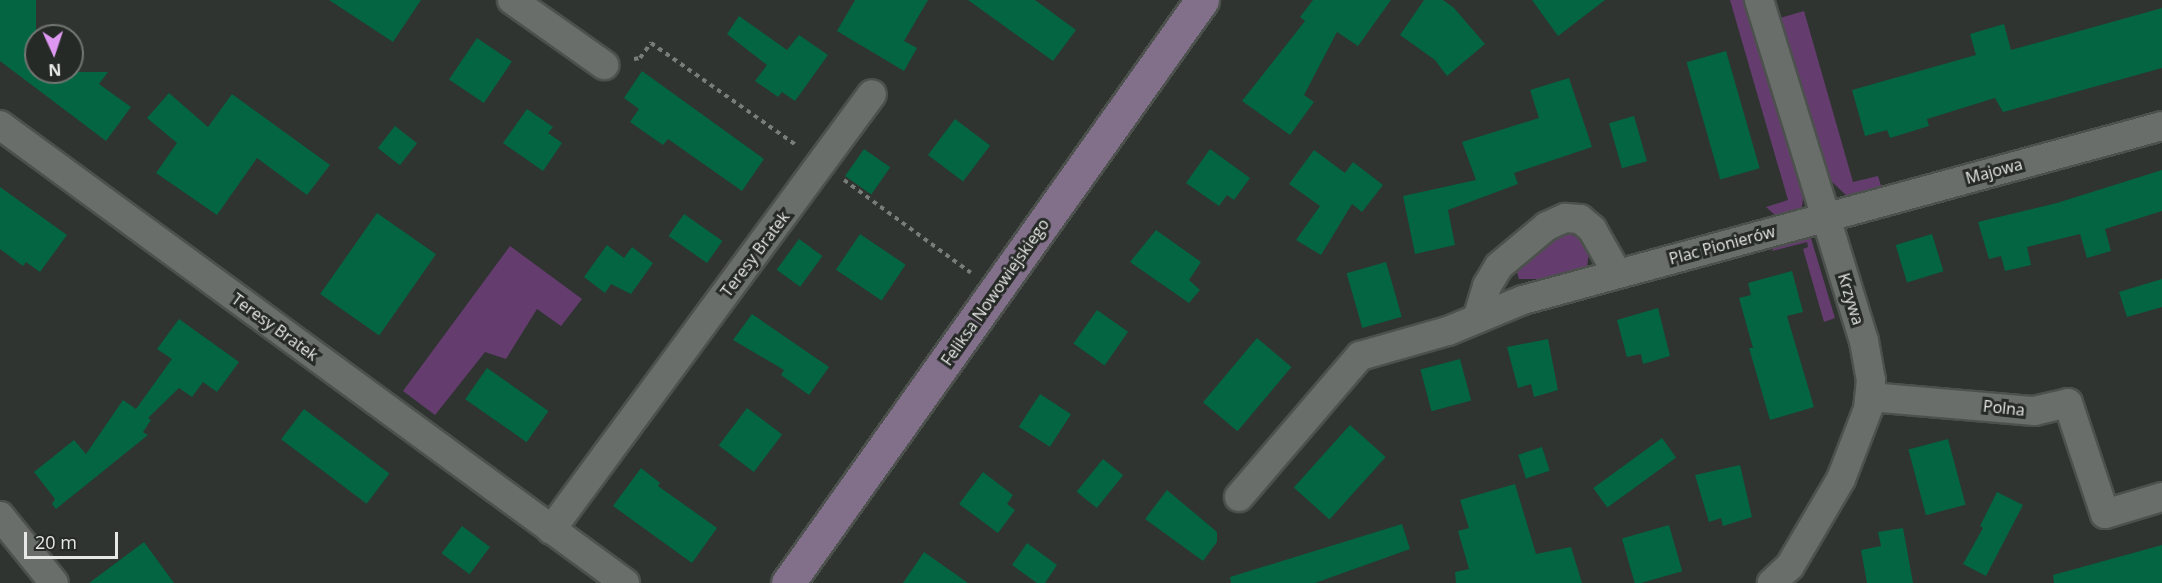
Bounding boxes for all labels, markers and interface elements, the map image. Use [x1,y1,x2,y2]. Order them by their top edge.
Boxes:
north arrow [24,24,84,84]
text: N [48,59,62,81]
street label: Majowa [1963,154,2025,188]
street label: Teresy Bratek [717,208,793,300]
street label: Feliksa Nowowiejskiego [937,215,1053,369]
street label: Plac Pionierów [1667,222,1777,268]
street label: Krzywa [1834,271,1868,327]
street label: Teresy Bratek [228,289,322,365]
street label: Polna [1982,396,2026,420]
scale bar [27,520,122,558]
text: 20 m [35,530,77,554]

